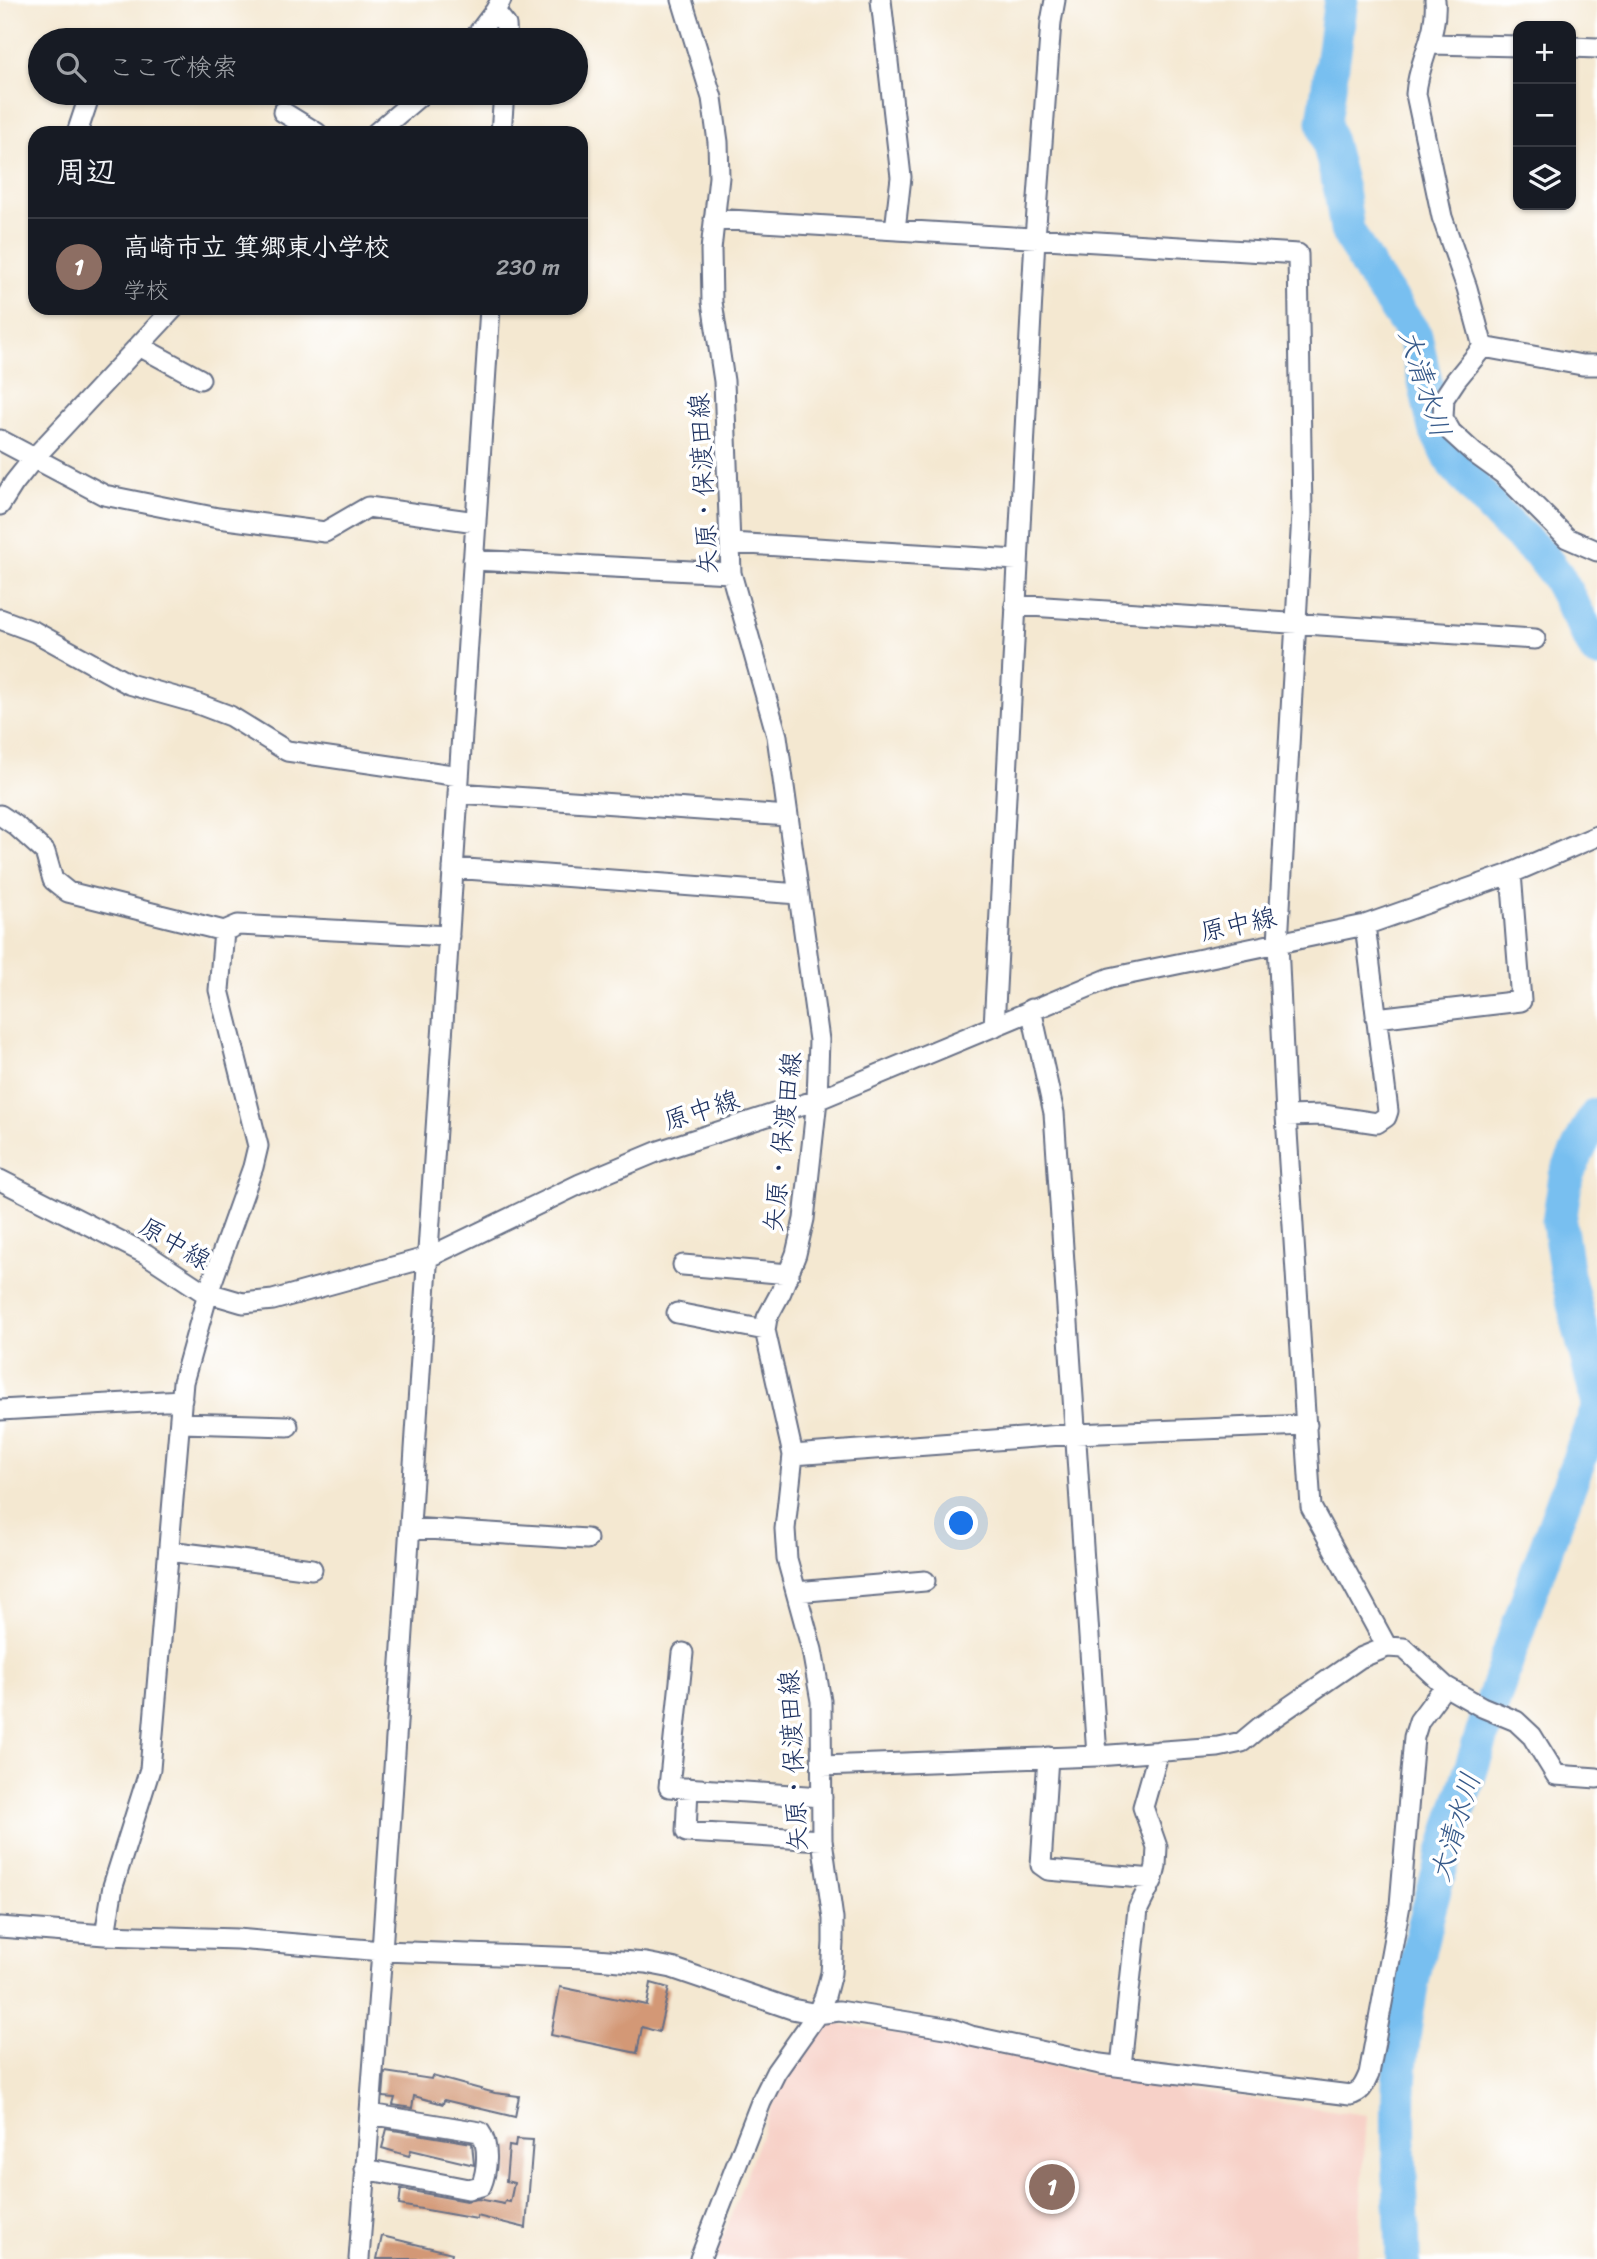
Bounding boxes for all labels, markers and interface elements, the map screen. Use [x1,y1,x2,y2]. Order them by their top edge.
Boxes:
map controls [1513,21,1576,210]
button: + [1513,21,1576,84]
search box [28,28,588,105]
text: ここで検索 [108,44,238,90]
icon: search [52,48,90,86]
button: − [1513,84,1576,147]
text: 周辺 [56,145,116,199]
button: layers [1513,147,1576,210]
text: 高崎市立 箕郷東小学校 [123,224,390,270]
text: 1 [74,247,84,288]
text: 230 m [496,247,560,288]
text: 学校 [123,270,169,311]
water label: 大清水川 [1384,322,1466,444]
street label: 矢原・保渡田線 [675,392,731,576]
street label: 原中線 [1195,893,1281,955]
street label: 矢原・保渡田線 [750,1049,814,1235]
street label: 原中線 [657,1076,745,1144]
street label: 原中線 [130,1204,220,1282]
your location [944,1506,978,1540]
street label: 矢原・保渡田線 [765,1669,821,1853]
water label: 大清水川 [1415,1766,1495,1888]
pin: 1 [1029,2161,1075,2213]

